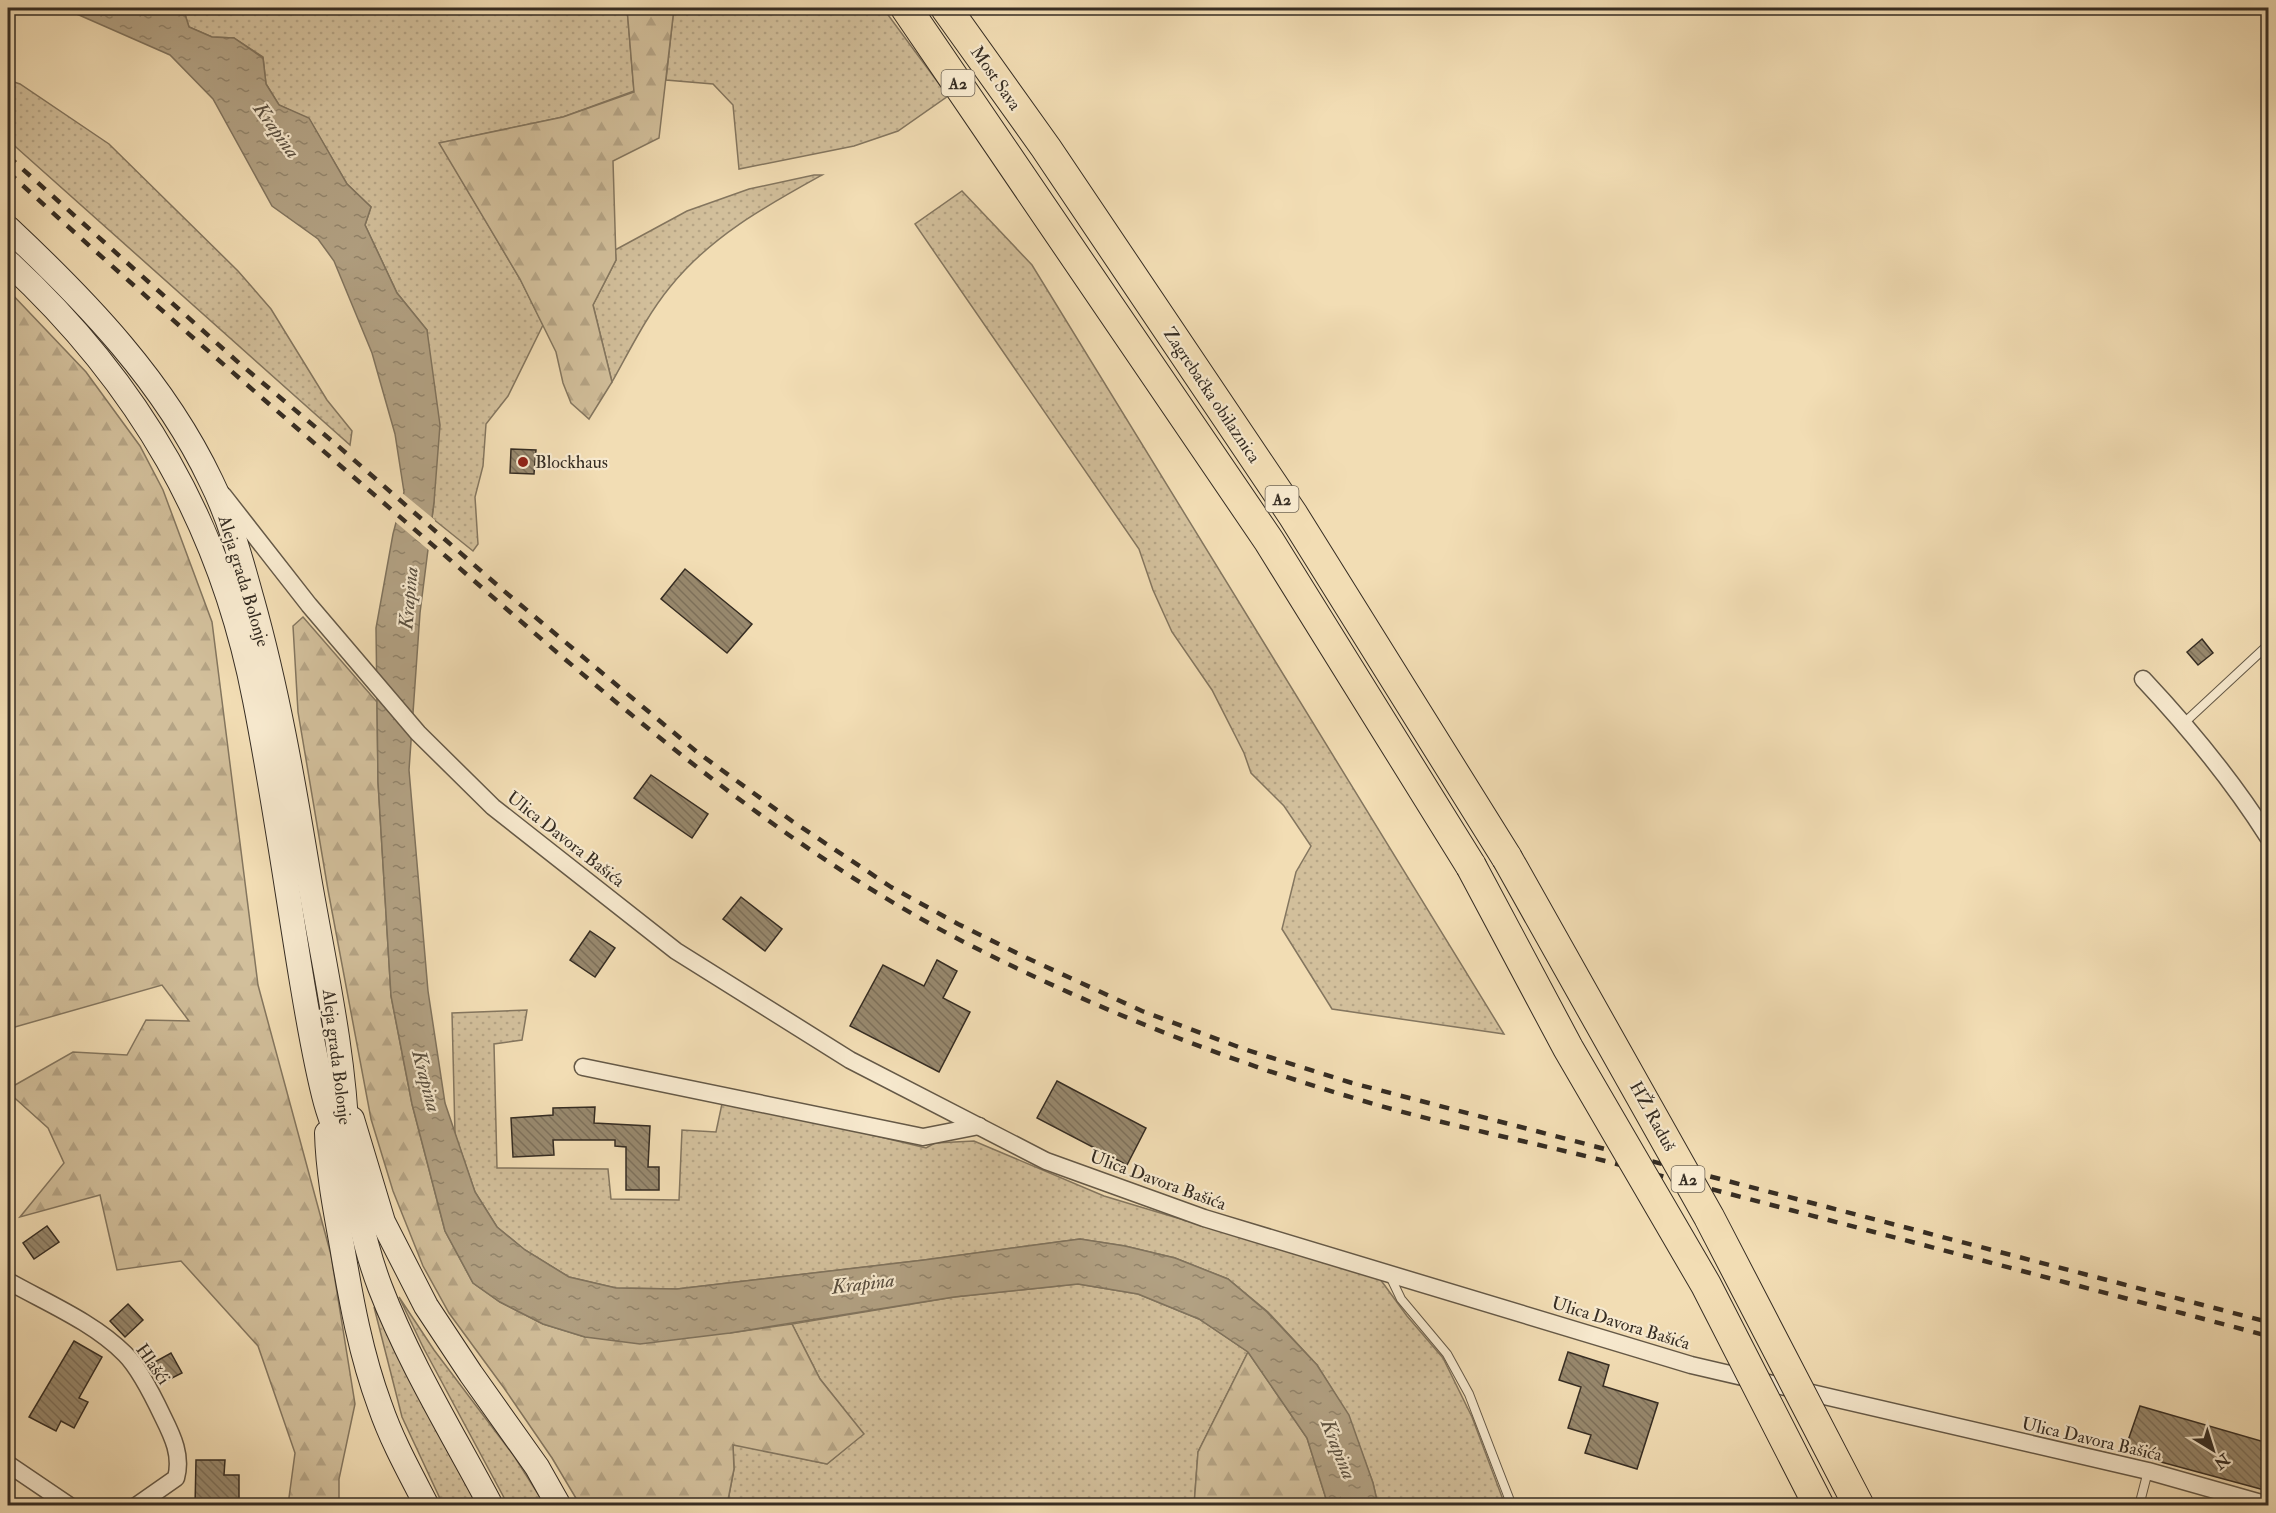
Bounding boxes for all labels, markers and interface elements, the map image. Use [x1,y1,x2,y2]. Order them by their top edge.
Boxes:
street label: Most Sava [965,41,1026,116]
road number: A2 [942,70,974,96]
water label: Krapina [247,97,305,163]
street label: Zagrebačka obilaznica [1158,323,1266,468]
place label: Blockhaus [535,451,608,474]
marker: Blockhaus [516,455,530,469]
road number: A2 [1266,486,1298,512]
street label: Aleja grada Bolonje [212,512,275,650]
water label: Krapina [393,566,424,632]
street label: Ulica Davora Bašića [502,786,630,893]
street label: Aleja grada Bolonje [317,987,356,1127]
water label: Krapina [406,1046,447,1115]
street label: HŽ Raduš [1624,1077,1682,1155]
street label: Ulica Davora Bašića [1086,1145,1230,1216]
road number: A2 [1672,1166,1704,1192]
water label: Krapina [829,1267,896,1300]
street label: Ulica Davora Bašića [1549,1291,1693,1356]
street label: Hlašći [130,1339,175,1389]
street label: Ulica Davora Bašića [2019,1412,2165,1467]
water label: Krapina [1315,1414,1362,1483]
north arrow [2183,1420,2243,1480]
text: N [2209,1448,2234,1474]

